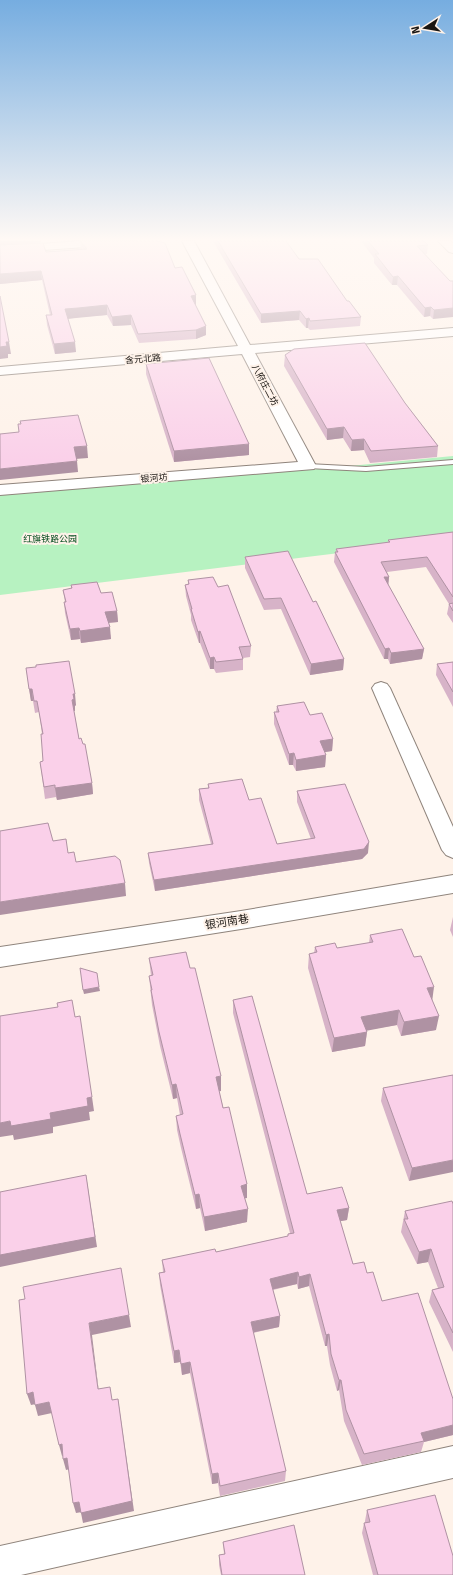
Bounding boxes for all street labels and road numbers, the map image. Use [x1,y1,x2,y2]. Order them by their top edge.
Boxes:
street label: 含元北路 [125,352,161,366]
street label: 八府庄二坊 [250,362,281,407]
street label: 银河坊 [140,471,168,484]
street label: 银河南巷 [204,912,250,932]

